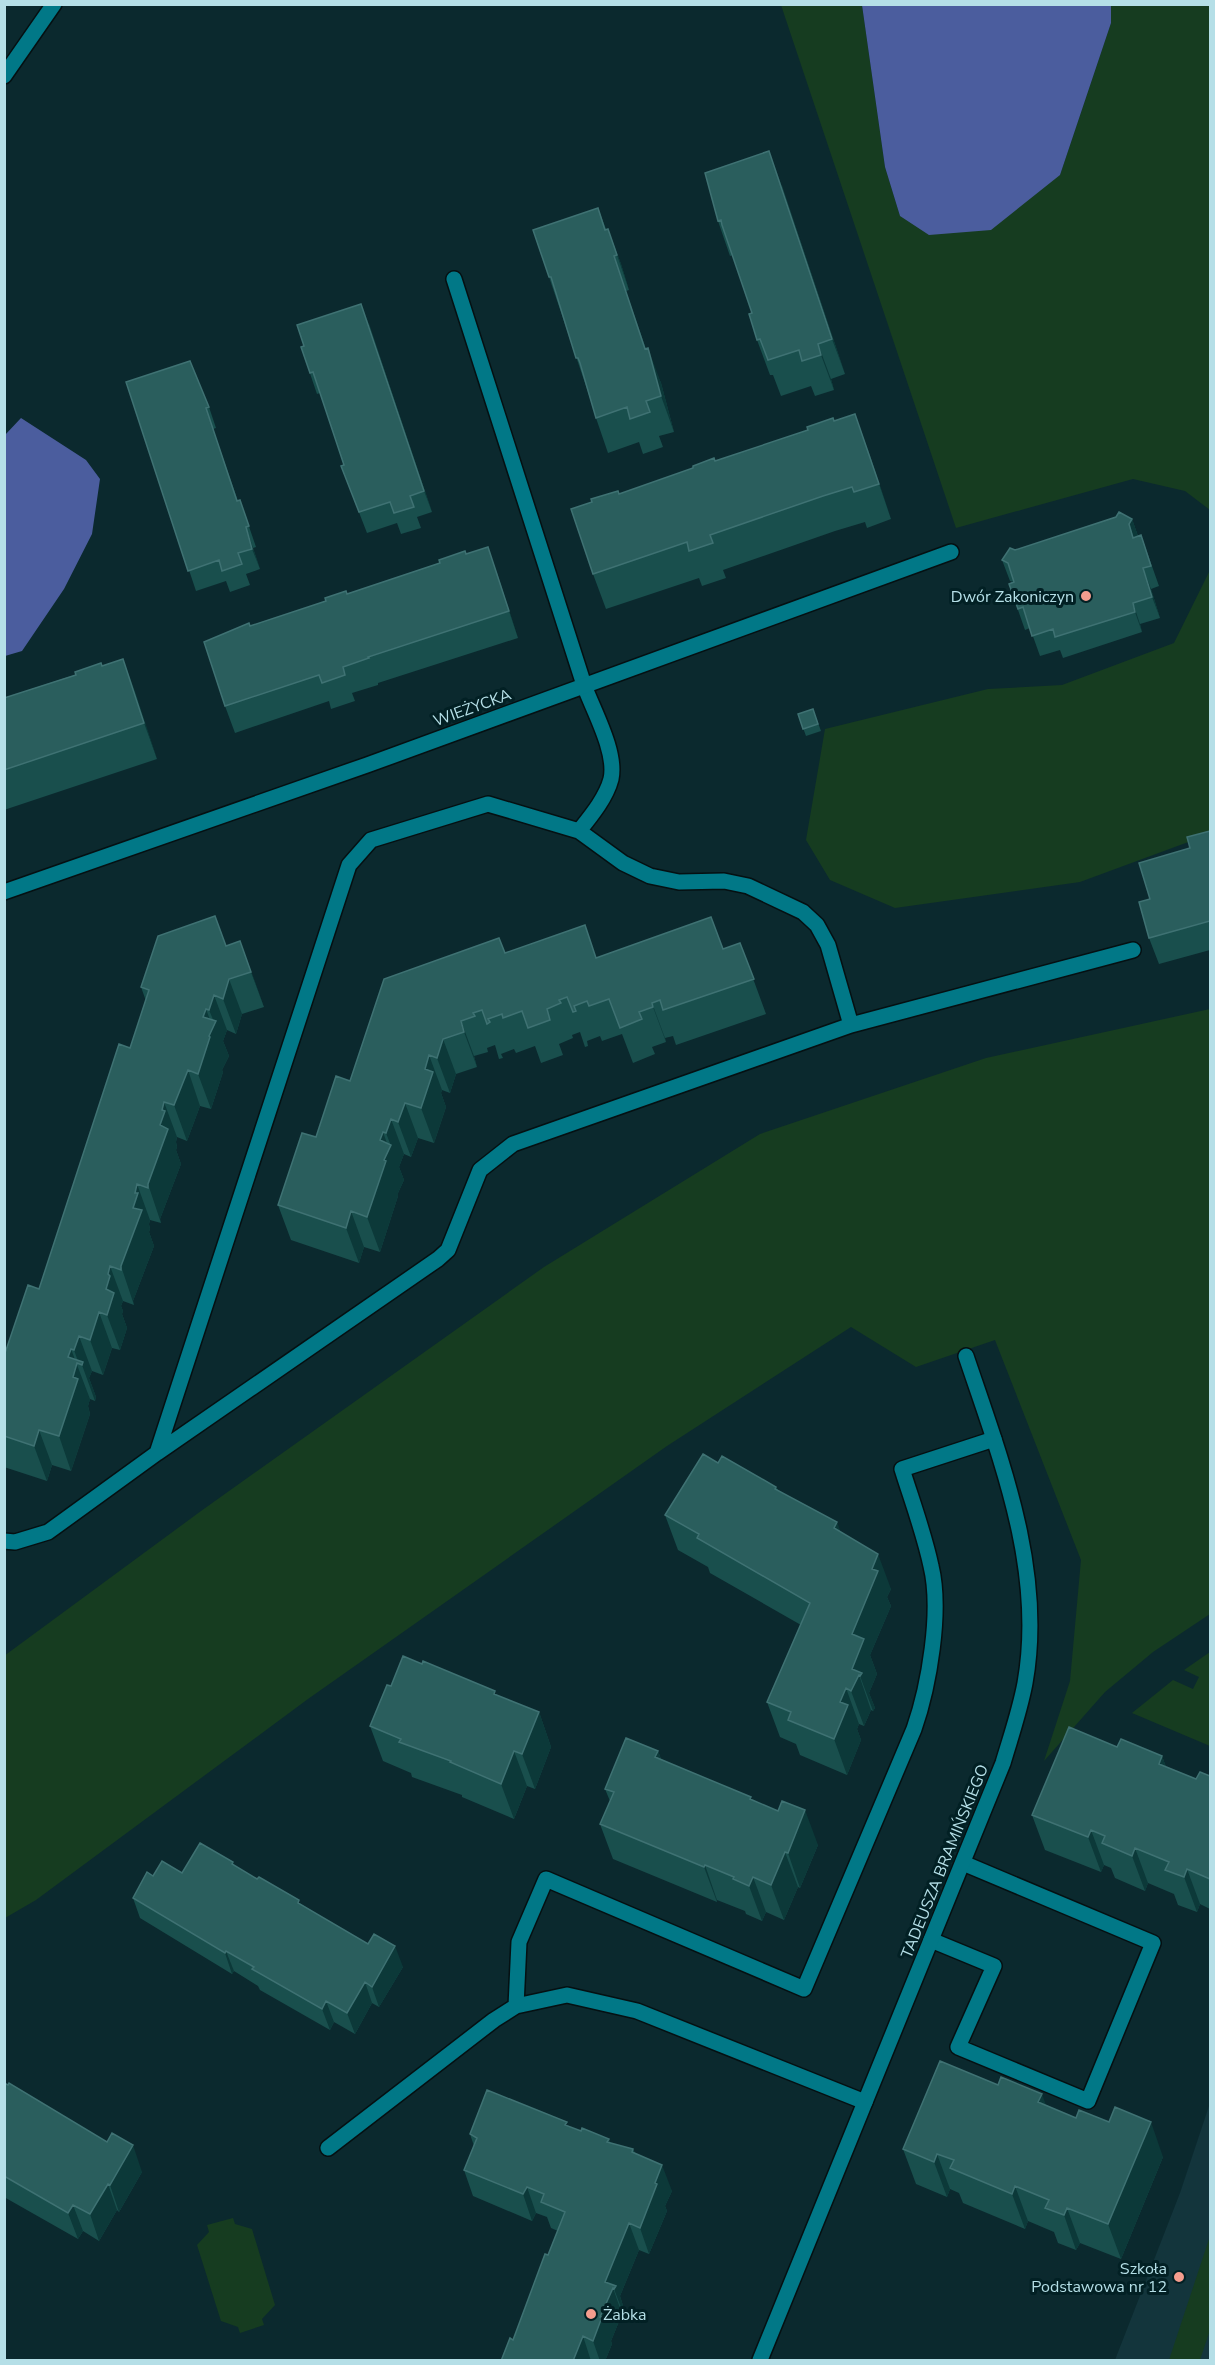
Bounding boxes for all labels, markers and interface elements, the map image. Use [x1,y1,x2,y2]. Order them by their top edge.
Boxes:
place label: Dwór Zakoniczyn [951,586,1074,608]
marker: Dwór Zakoniczyn [1079,589,1093,603]
street label: WIEŻYCKA [430,684,515,732]
street label: TADEUSZA BRAMIŃSKIEGO [896,1761,994,1962]
place label: Szkoła Podstawowa nr 12 [1031,2258,1167,2298]
marker: Szkoła Podstawowa nr 12 [1172,2270,1186,2284]
place label: Żabka [603,2304,646,2326]
marker: Żabka [584,2307,598,2321]

